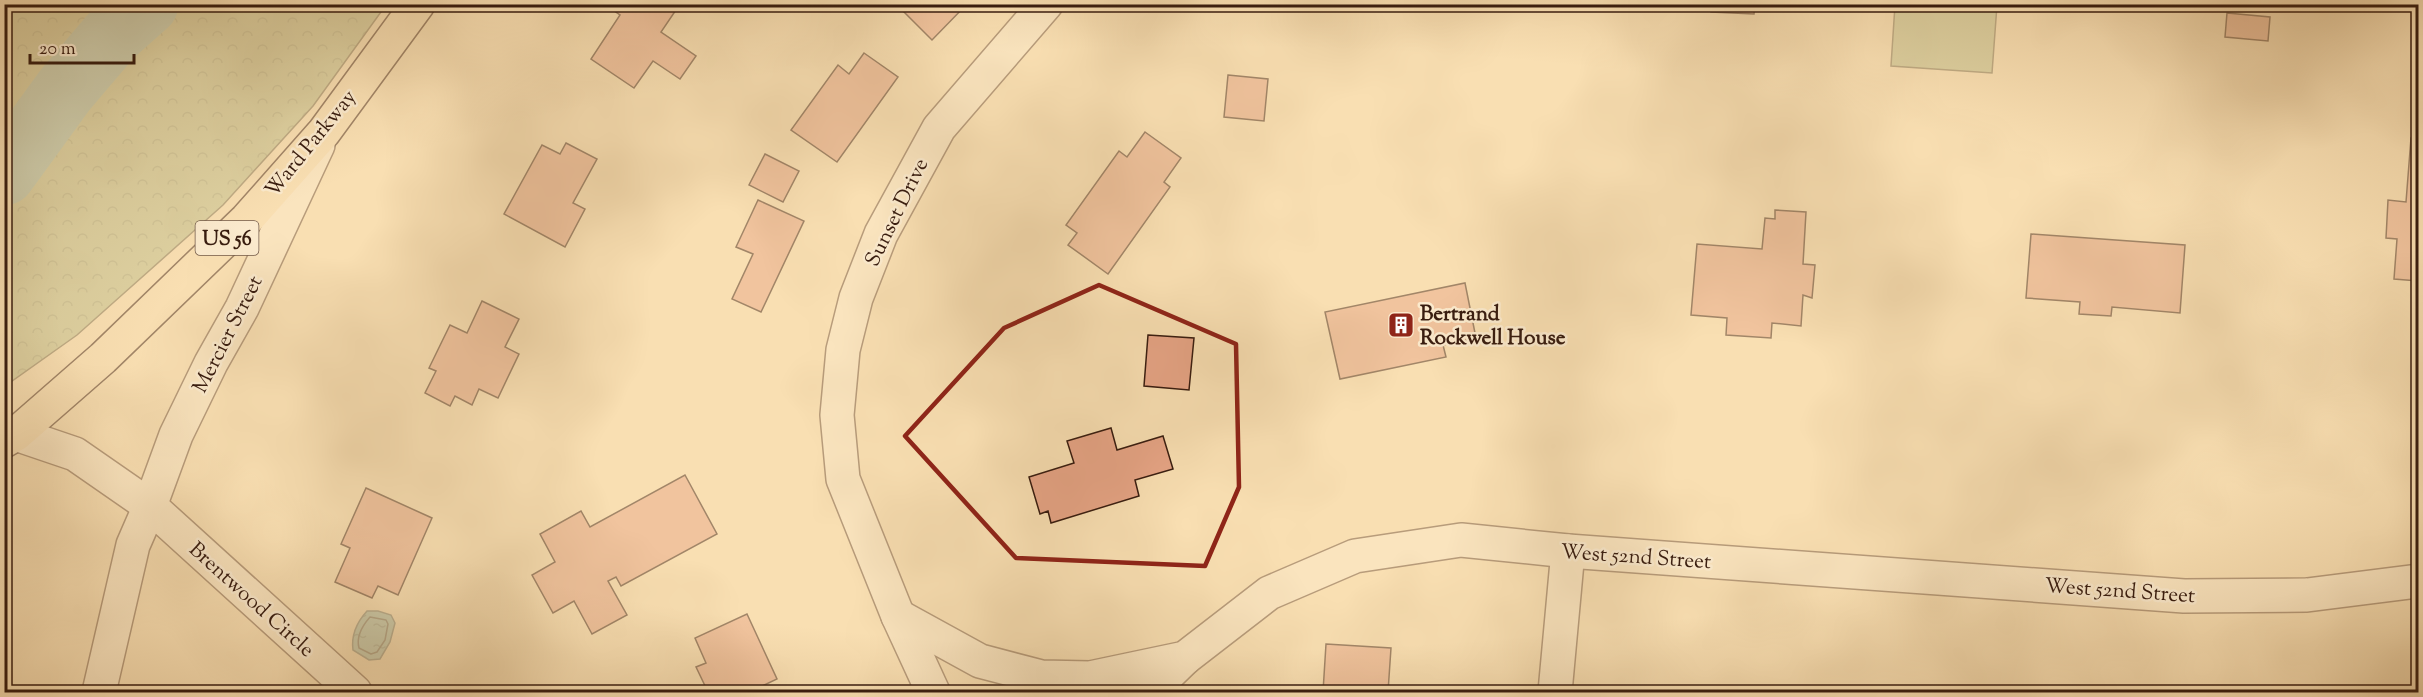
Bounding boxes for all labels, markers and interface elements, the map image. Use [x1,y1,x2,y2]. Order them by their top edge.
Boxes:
scale bar [30,27,134,65]
text: 20 m [39,37,76,63]
street label: Ward Parkway [259,83,365,205]
street label: Sunset Drive [859,154,937,272]
road number: US 56 [196,221,258,255]
street label: Mercier Street [186,271,271,399]
place label: Bertrand Rockwell House [1420,300,1566,354]
building icon: Bertrand Rockwell House [1386,310,1416,340]
street label: Brentwood Circle [181,536,320,665]
street label: West 52nd Street [1560,538,1712,578]
street label: West 52nd Street [2044,572,2196,612]

